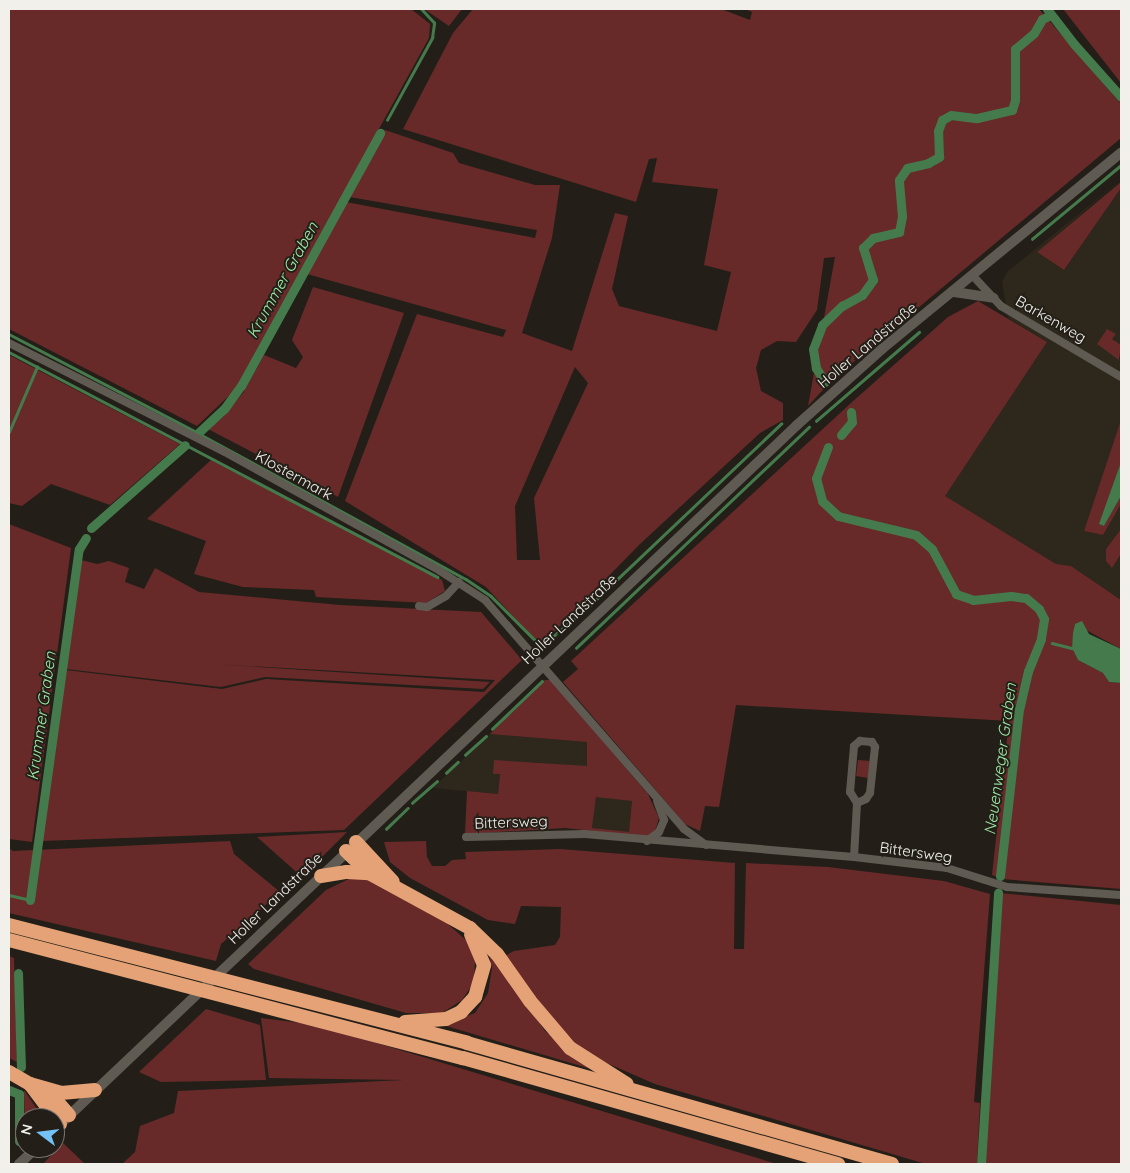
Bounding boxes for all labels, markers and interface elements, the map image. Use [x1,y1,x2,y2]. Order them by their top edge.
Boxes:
water label: Krummer Graben [242,219,322,341]
street label: Barkenweg [1013,292,1089,346]
street label: Holler Landstraße [814,298,920,392]
street label: Klostermark [252,446,336,504]
street label: Holler Landstraße [517,570,621,668]
water label: Krummer Graben [22,651,60,781]
water label: Neuenweger Graben [980,682,1020,836]
street label: Bittersweg [474,812,548,832]
street label: Bittersweg [878,838,954,866]
street label: Holler Landstraße [224,848,326,948]
north arrow [15,1108,65,1158]
text: N [16,1122,37,1137]

